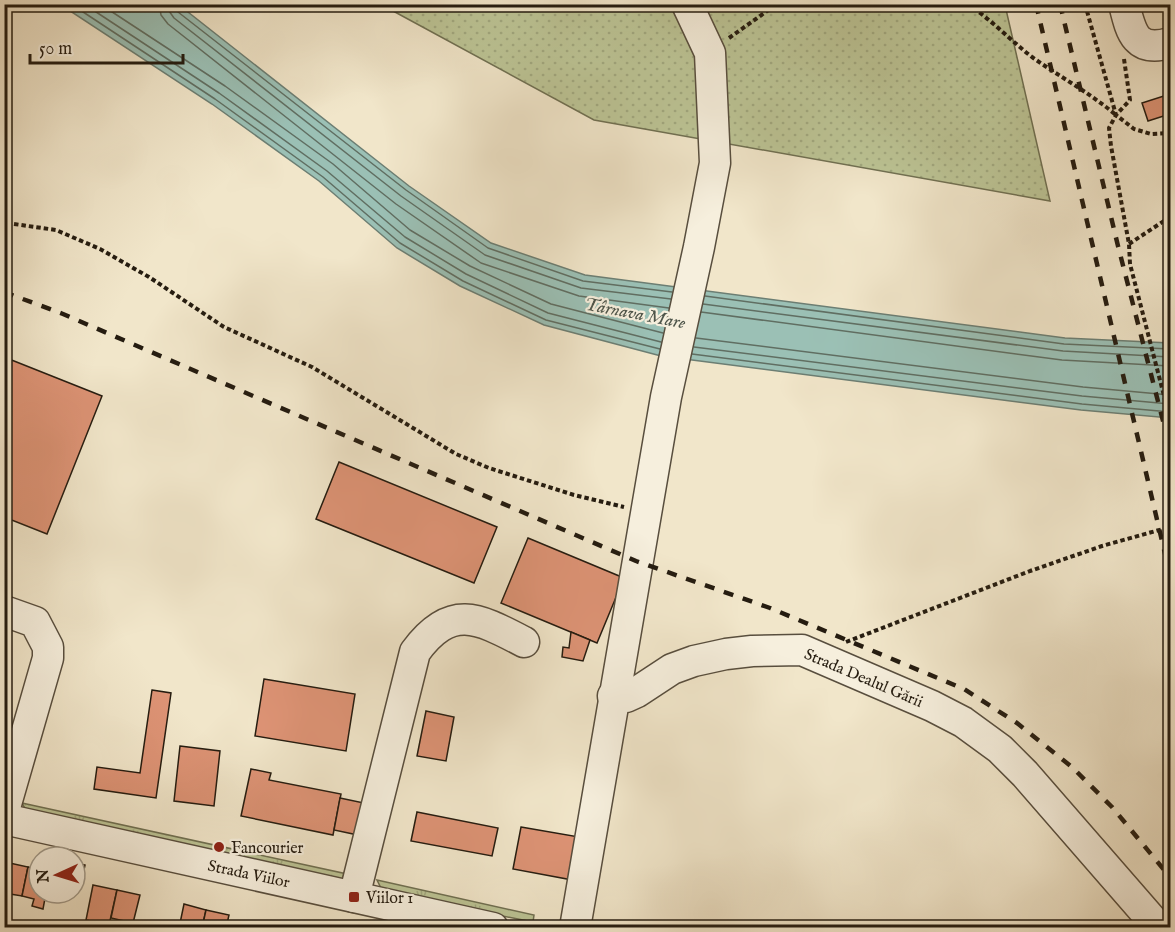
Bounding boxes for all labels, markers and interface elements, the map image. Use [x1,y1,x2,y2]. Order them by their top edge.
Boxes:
scale bar [30,27,183,65]
text: 50 m [39,38,72,61]
water label: Târnava Mare [582,293,687,336]
street label: Strada Dealul Gării [801,645,926,713]
place label: Fancourier [231,839,304,859]
marker: Fancourier [212,840,226,854]
north arrow [27,845,87,905]
street label: Strada Viilor [206,857,291,893]
text: N [34,868,55,885]
place label: Viilor 1 [365,889,413,909]
marker: Viilor 1 [347,890,361,904]

